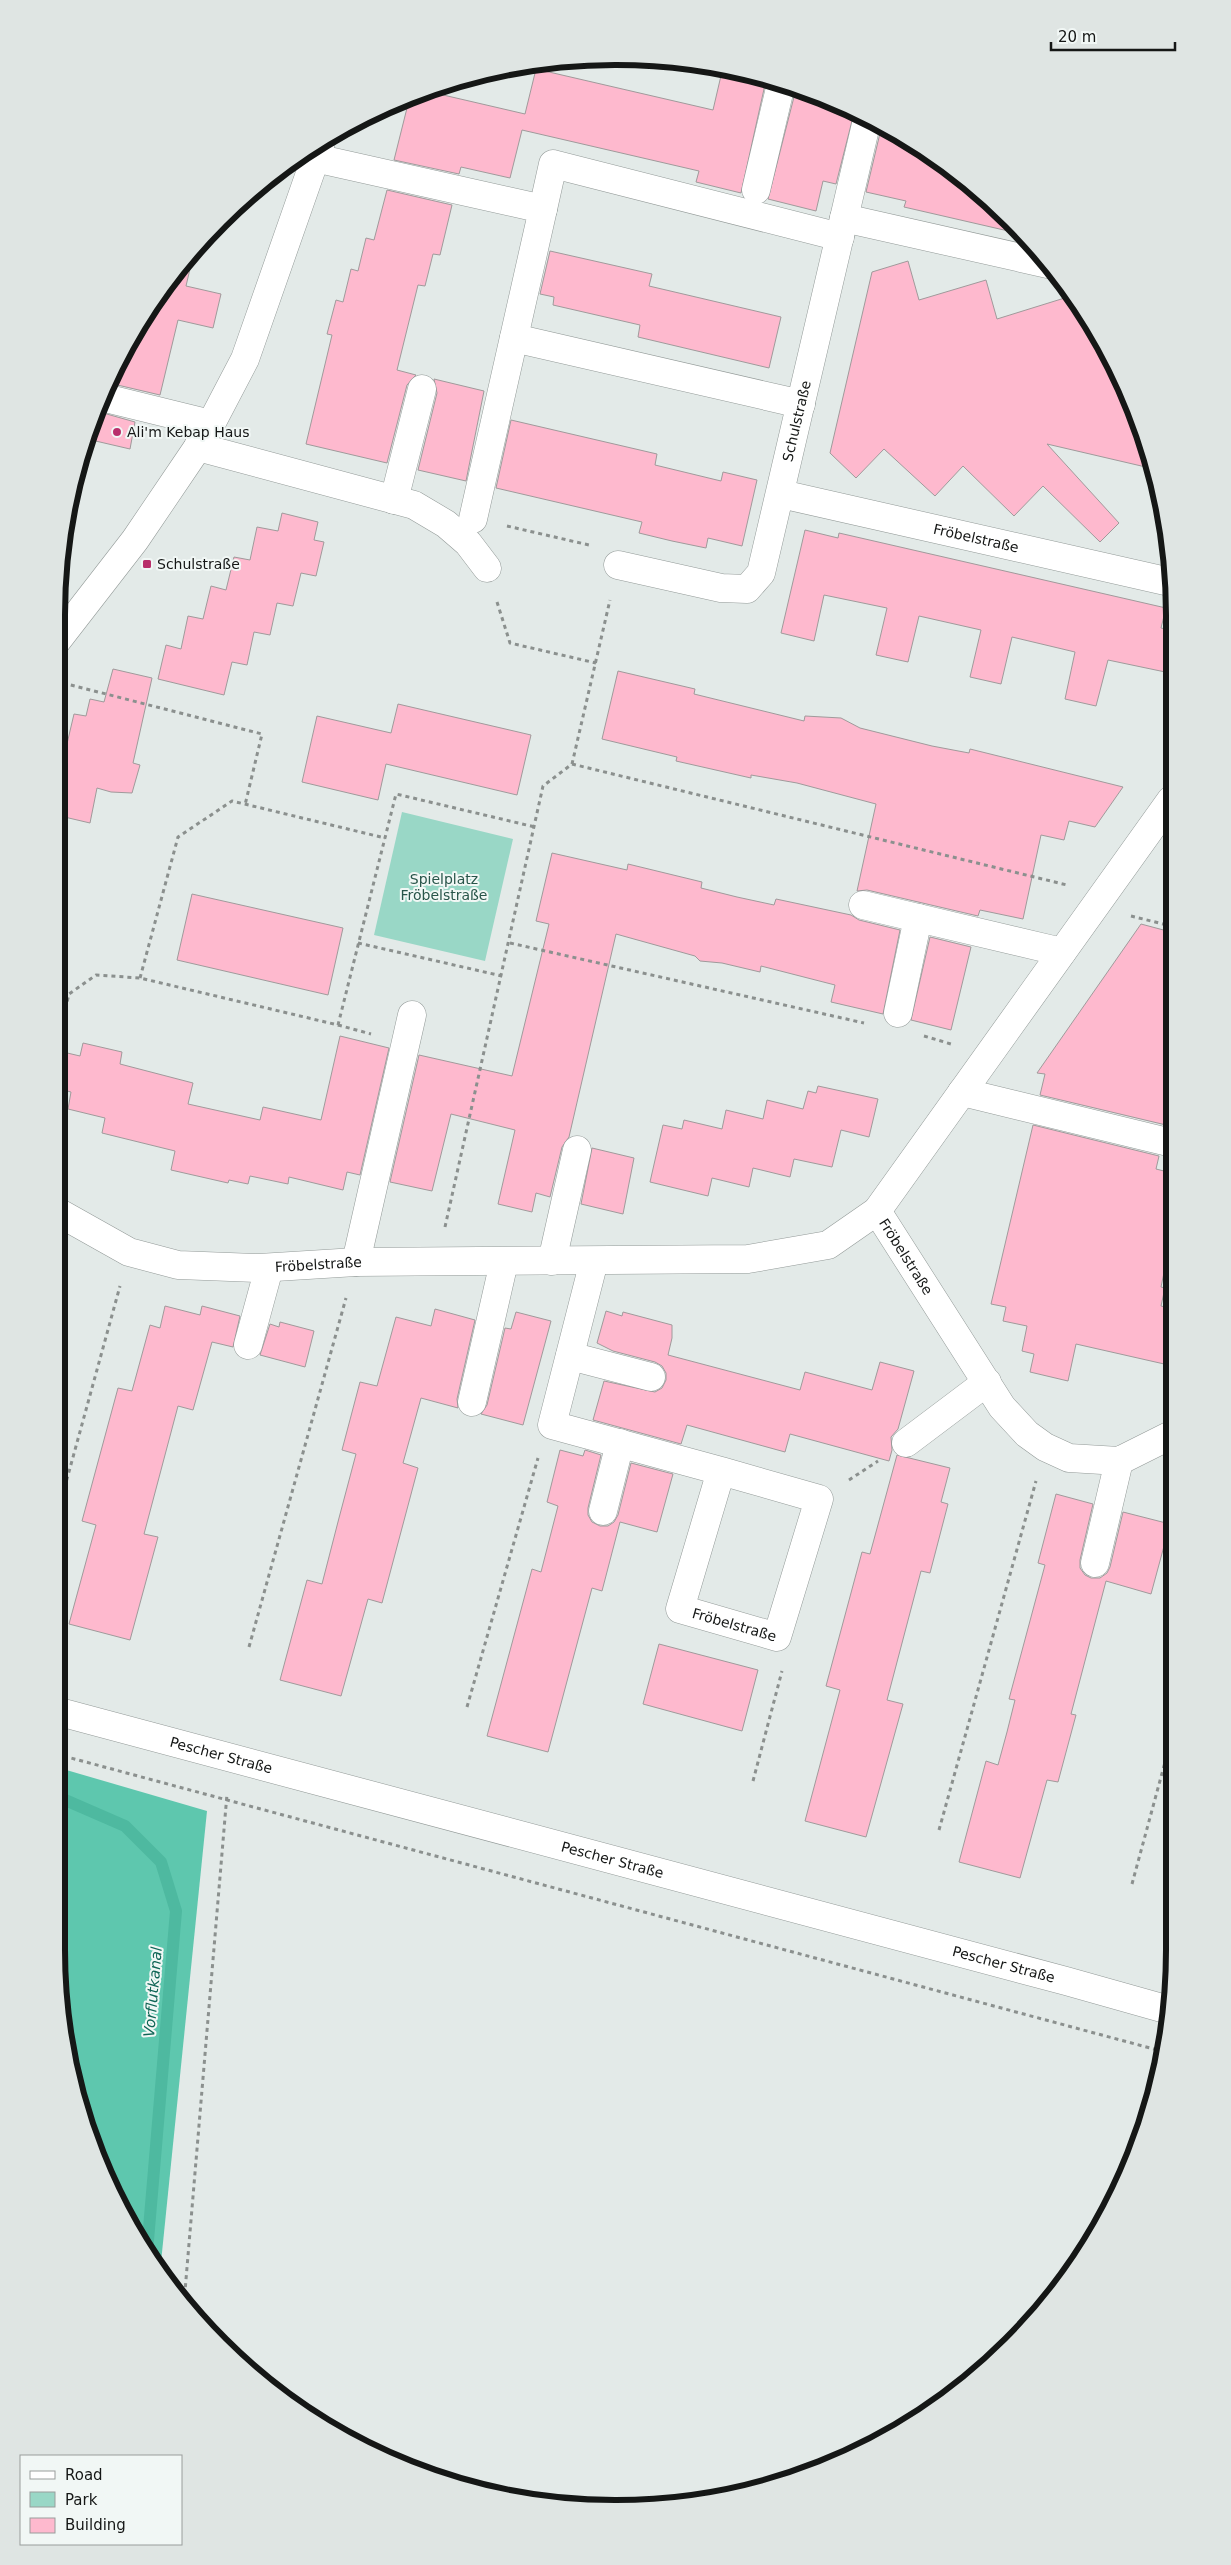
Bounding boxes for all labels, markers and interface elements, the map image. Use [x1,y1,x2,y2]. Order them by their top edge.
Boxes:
scale bar [1051,20,1175,52]
text: 20 m [1058,28,1096,46]
street label: Schulstraße [779,379,814,463]
place label: Ali'm Kebap Haus [127,424,249,440]
marker: Ali'm Kebap Haus [111,426,123,438]
street label: Fröbelstraße [932,521,1020,556]
place label: Schulstraße [157,556,240,572]
marker: Schulstraße [141,558,153,570]
park label: Spielplatz Fröbelstraße [401,871,488,903]
street label: Fröbelstraße [876,1216,936,1298]
street label: Fröbelstraße [274,1254,362,1275]
street label: Fröbelstraße [690,1605,778,1644]
street label: Pescher Straße [168,1734,274,1777]
street label: Pescher Straße [559,1838,665,1881]
street label: Pescher Straße [951,1943,1057,1986]
water label: Vorflutkanal [140,1945,166,2038]
legend [20,2455,182,2545]
text: Road [65,2466,103,2484]
text: Park [65,2491,98,2509]
text: Building [65,2516,126,2534]

